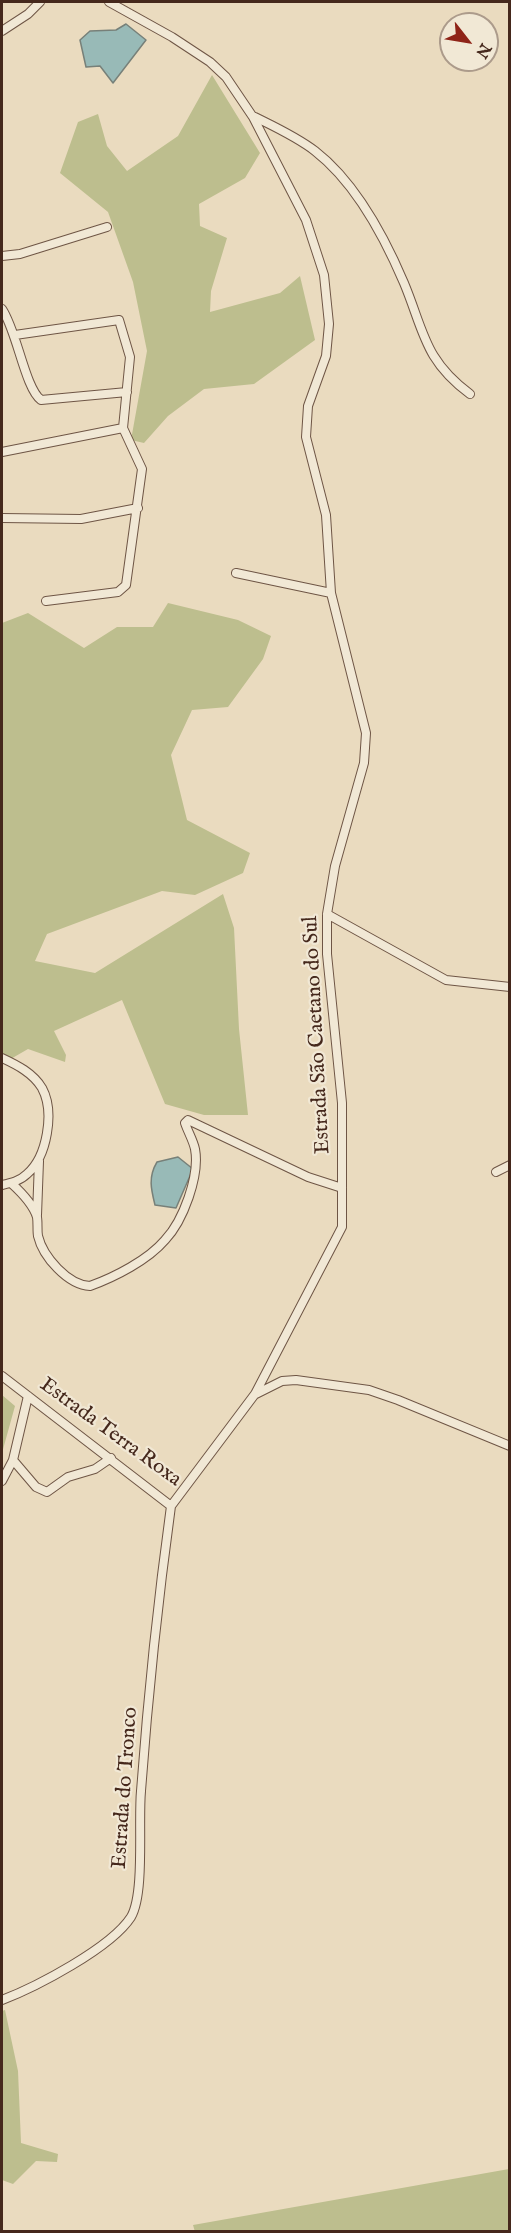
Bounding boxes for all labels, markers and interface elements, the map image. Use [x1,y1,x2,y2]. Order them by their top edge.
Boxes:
north arrow [439,12,499,72]
text: N [471,39,495,61]
street label: Estrada São Caetano do Sul [299,915,337,1155]
street label: Estrada Terra Roxa [34,1373,186,1493]
street label: Estrada do Tronco [108,1706,144,1870]

